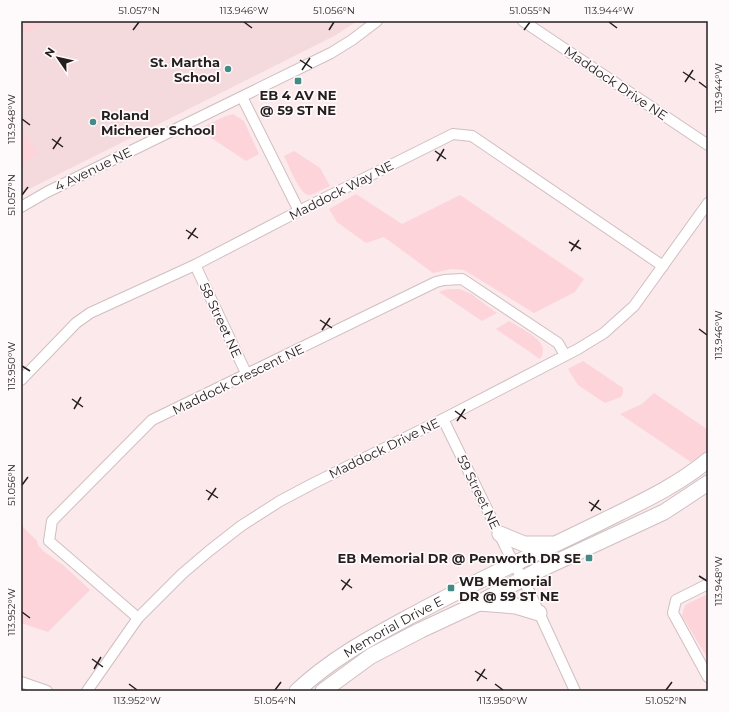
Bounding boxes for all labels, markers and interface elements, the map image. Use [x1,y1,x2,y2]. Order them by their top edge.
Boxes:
text: 51.057°N [118,4,160,17]
text: 113.946°W [219,4,269,17]
text: 51.056°N [313,4,355,17]
text: 51.055°N [509,4,551,17]
text: 113.944°W [584,4,634,17]
north arrow [38,38,78,78]
street label: Maddock Drive NE [561,43,671,123]
text: N [41,45,58,60]
place label: St. Martha School [150,54,220,85]
text: 113.944°W [712,63,725,113]
marker: St. Martha School [223,64,233,74]
marker: EB 4 AV NE @ 59 ST NE [293,76,303,86]
place label: EB 4 AV NE @ 59 ST NE [259,87,337,118]
text: 113.948°W [5,94,18,144]
place label: Roland Michener School [101,107,215,138]
marker: Roland Michener School [88,117,98,127]
street label: 4 Avenue NE [52,143,134,195]
street label: Maddock Way NE [286,157,396,223]
text: 51.057°N [5,174,18,216]
street label: 58 Street NE [197,280,245,360]
text: 113.946°W [712,310,725,360]
street label: Maddock Crescent NE [170,340,306,418]
text: 113.950°W [5,342,18,390]
street label: Maddock Drive NE [326,414,442,482]
street label: 59 Street NE [454,452,504,532]
text: 51.056°N [5,464,18,506]
place label: EB Memorial DR @ Penworth DR SE [338,550,581,566]
marker: EB Memorial DR @ Penworth DR SE [584,553,594,563]
text: 113.948°W [712,556,725,606]
place label: WB Memorial DR @ 59 ST NE [459,573,559,604]
marker: WB Memorial DR @ 59 ST NE [446,583,456,593]
text: 113.952°W [5,588,18,636]
street label: Memorial Drive E [340,592,445,661]
text: 113.952°W [113,694,161,707]
text: 51.054°N [254,694,296,707]
text: 113.950°W [479,694,527,707]
text: 51.052°N [645,694,687,707]

